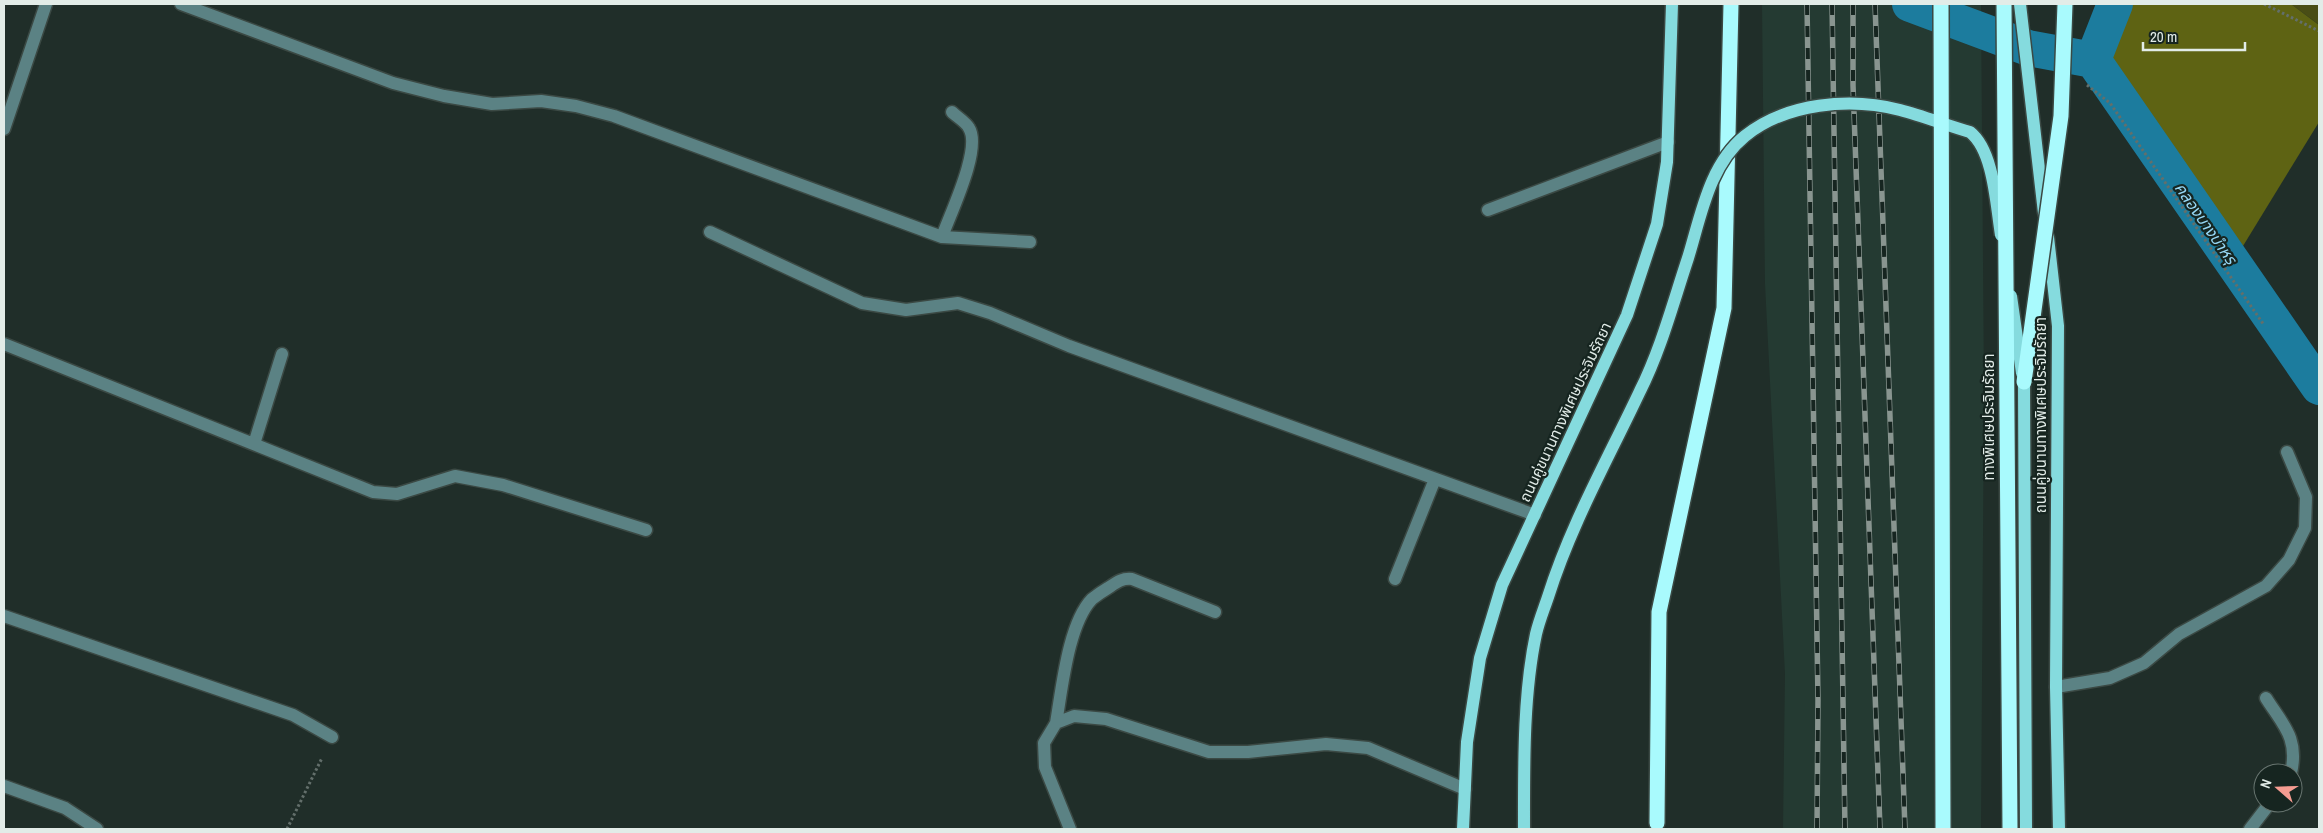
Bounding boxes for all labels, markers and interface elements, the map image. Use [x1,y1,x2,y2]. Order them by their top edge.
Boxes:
scale bar [2143,20,2246,52]
text: 20 m [2150,26,2177,47]
water label: คลองบางบำหรุ [2170,178,2243,269]
street label: ถนนคู่ขนานทางพิเศษประจิมรัถยา [2030,317,2051,513]
street label: ถนนคู่ขนานทางพิเศษประจิมรัถยา [1514,319,1616,505]
street label: ทางพิเศษประจิมรัถยา [1978,353,1999,481]
north arrow [2253,763,2303,813]
text: N [2256,777,2276,791]

